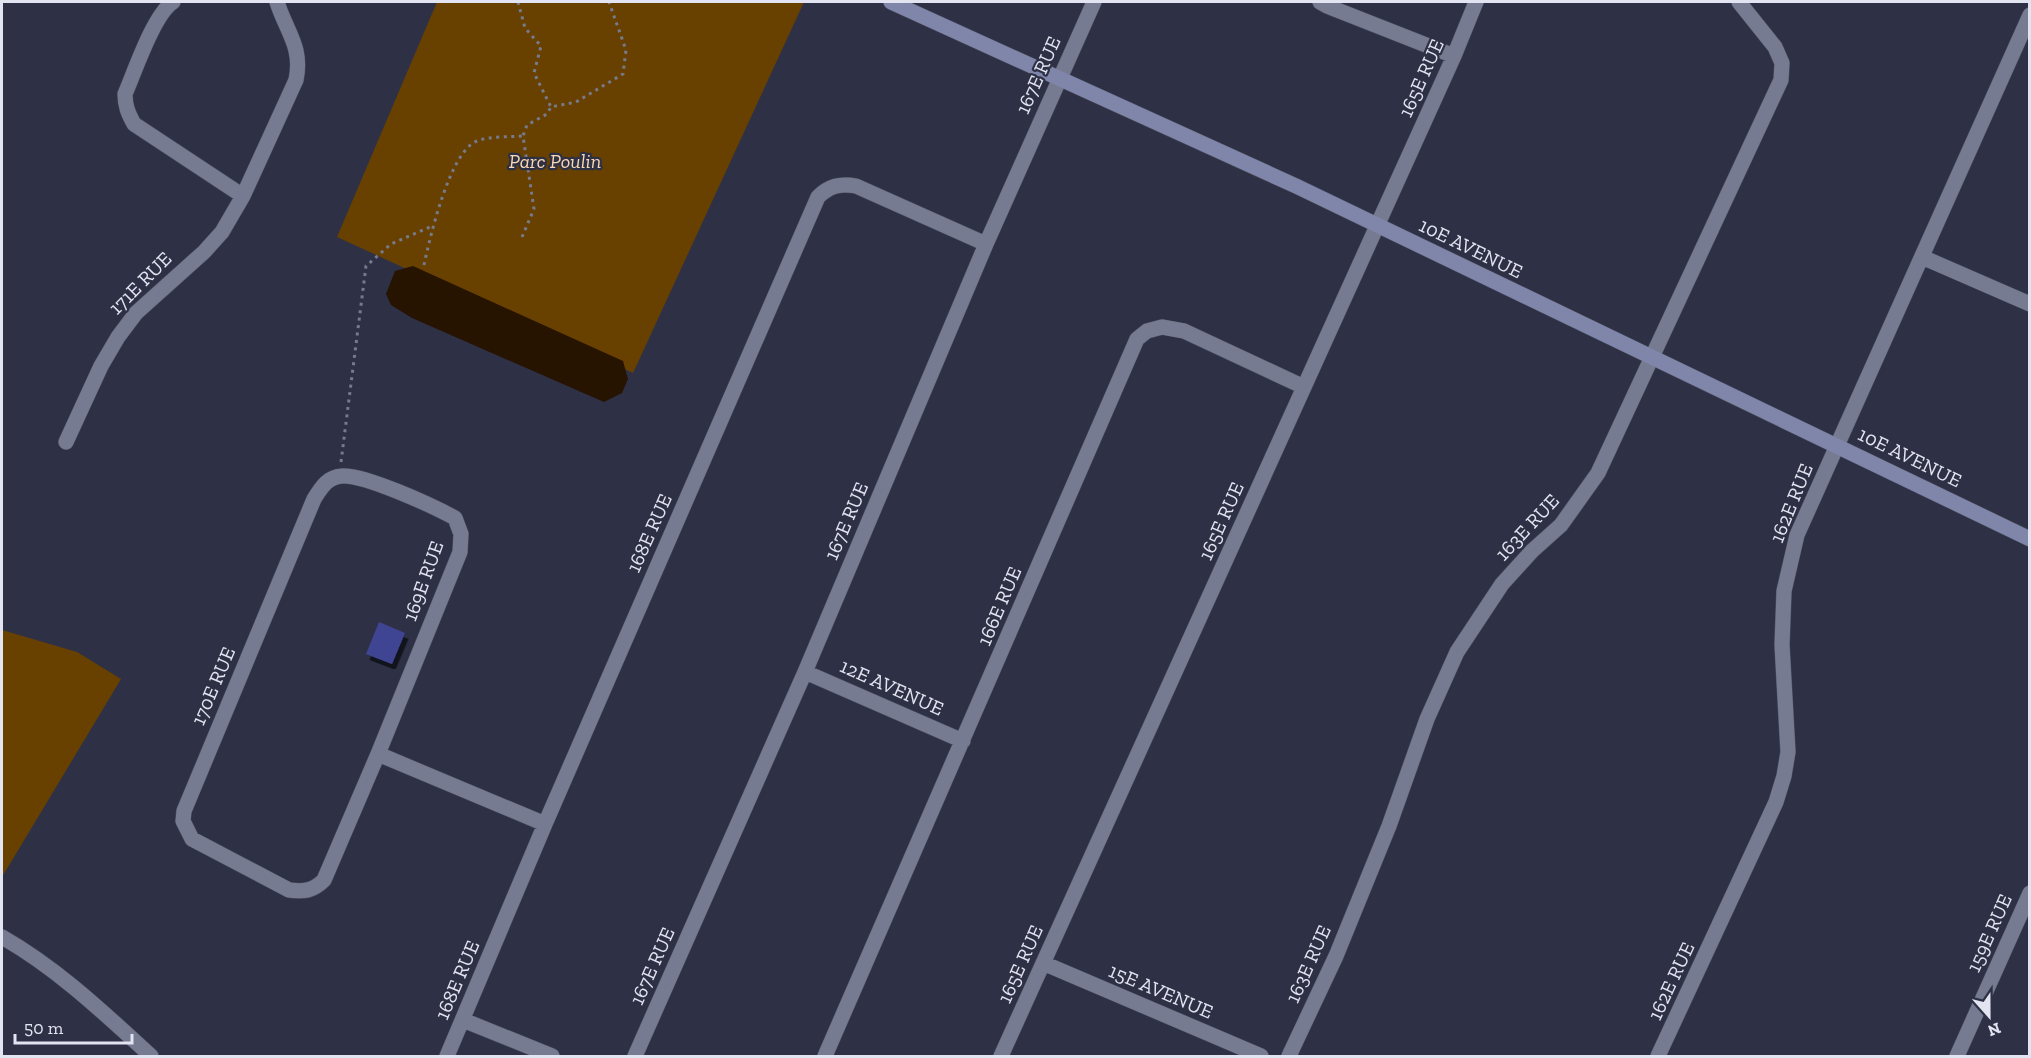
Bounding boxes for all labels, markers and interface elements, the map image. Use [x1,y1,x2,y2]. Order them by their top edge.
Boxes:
street label: 167E RUE [1010,33,1066,117]
street label: 165E RUE [1393,35,1449,121]
park label: Parc Poulin [509,149,601,173]
street label: 10E AVENUE [1415,213,1527,283]
street label: 171E RUE [104,247,176,319]
street label: 10E AVENUE [1854,422,1966,492]
street label: 162E RUE [1764,460,1818,546]
street label: 167E RUE [819,478,873,564]
street label: 165E RUE [1193,478,1249,564]
street label: 163E RUE [1490,489,1564,565]
street label: 168E RUE [621,490,677,576]
street label: 169E RUE [397,538,449,624]
street label: 166E RUE [972,563,1026,649]
street label: 170E RUE [186,643,240,729]
street label: 12E AVENUE [836,653,948,721]
street label: 159E RUE [1961,890,2017,976]
street label: 165E RUE [992,921,1048,1007]
street label: 163E RUE [1280,921,1336,1007]
street label: 167E RUE [624,924,680,1008]
street label: 168E RUE [430,937,484,1023]
street label: 162E RUE [1643,938,1699,1024]
street label: 15E AVENUE [1105,958,1217,1024]
north arrow [1959,986,2019,1046]
scale bar [15,1007,132,1045]
text: 50 m [24,1017,64,1039]
text: N [1985,1018,2003,1041]

